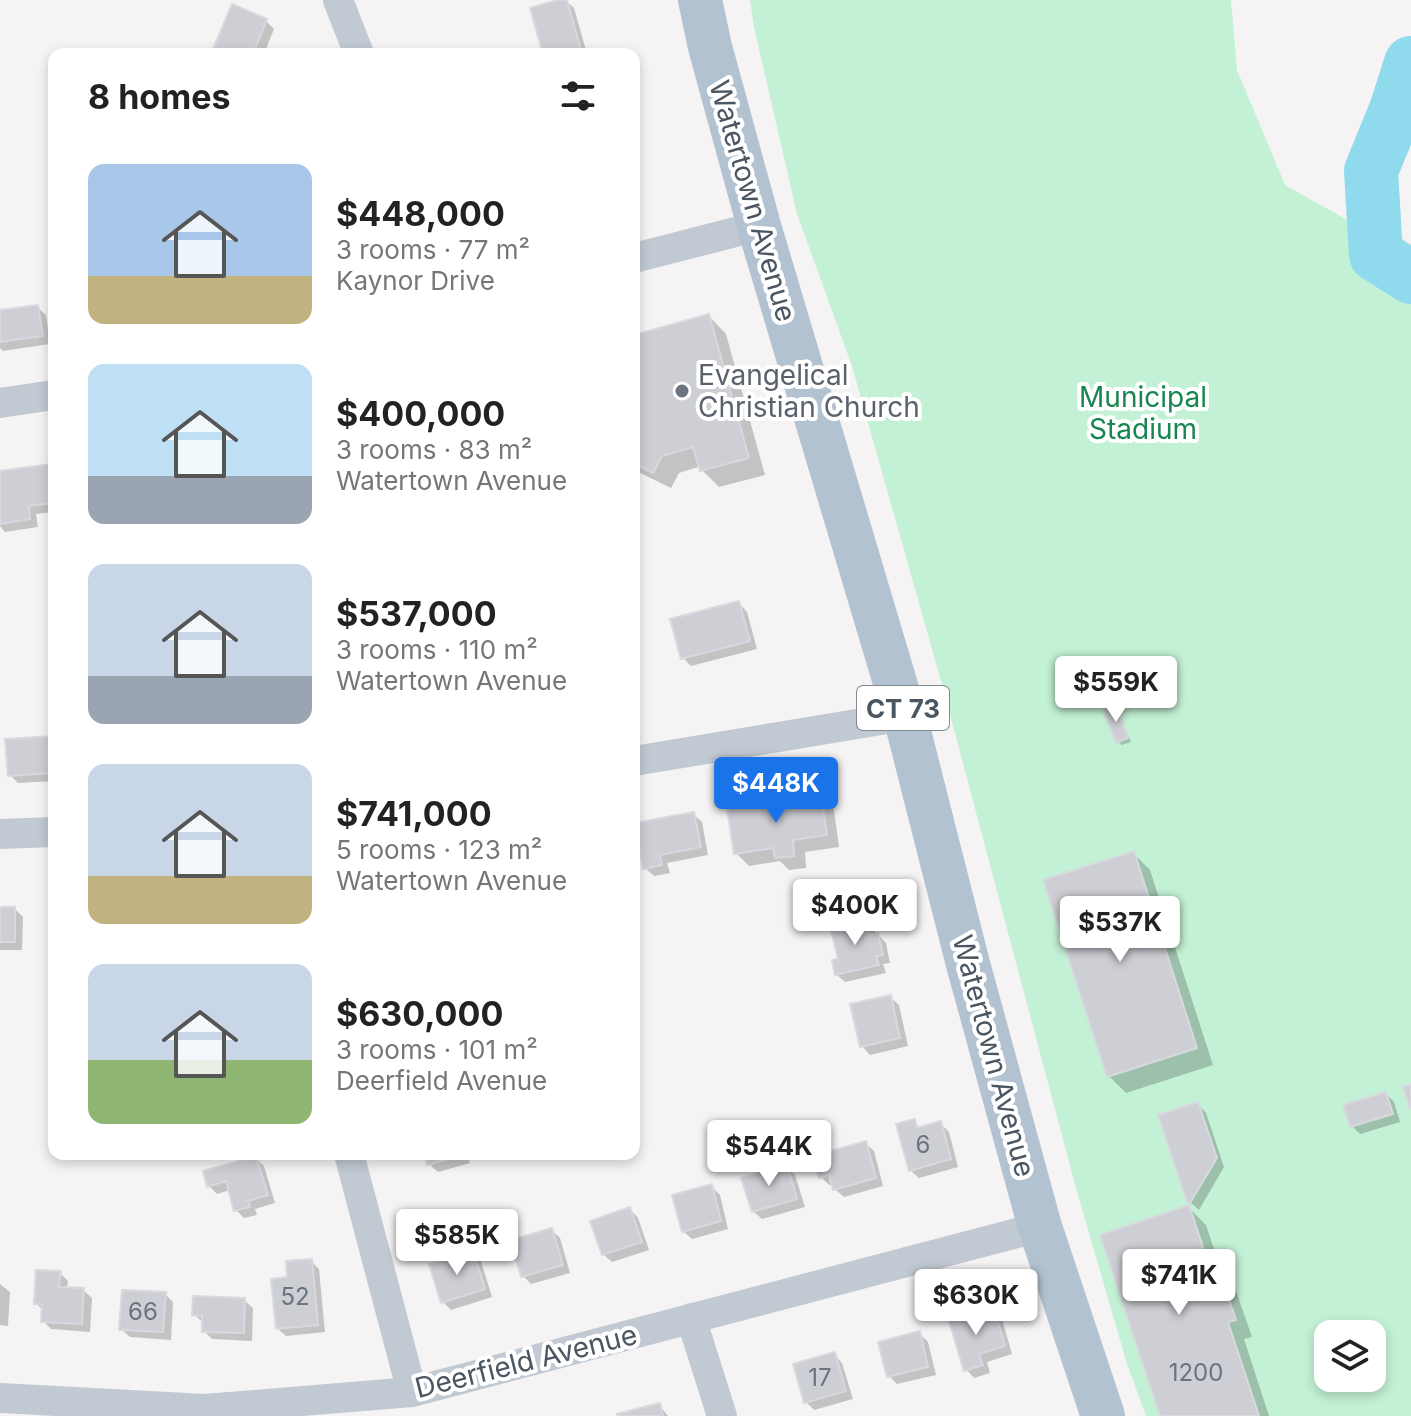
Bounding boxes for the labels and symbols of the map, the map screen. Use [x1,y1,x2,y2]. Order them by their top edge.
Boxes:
street label: Watertown Avenue [702,77,804,325]
place label: Evangelical Christian Church [698,358,920,424]
park label: Municipal Stadium [1079,380,1207,446]
marker: Evangelical Christian Church [673,382,691,400]
pin: $559K [1060,656,1172,724]
road number: CT 73 [857,686,949,730]
pin: $448K [720,757,832,825]
pin: $400K [799,879,911,947]
pin: $537K [1064,896,1176,964]
street label: Watertown Avenue [945,931,1043,1181]
pin: $544K [713,1120,825,1188]
house number: 6 [916,1130,930,1159]
pin: $585K [401,1209,513,1277]
pin: $741K [1123,1249,1235,1317]
pin: $630K [920,1269,1032,1337]
house number: 52 [280,1282,310,1311]
house number: 66 [128,1297,158,1326]
street label: Deerfield Avenue [412,1317,640,1405]
house number: 1200 [1169,1358,1223,1387]
house number: 17 [808,1363,832,1392]

